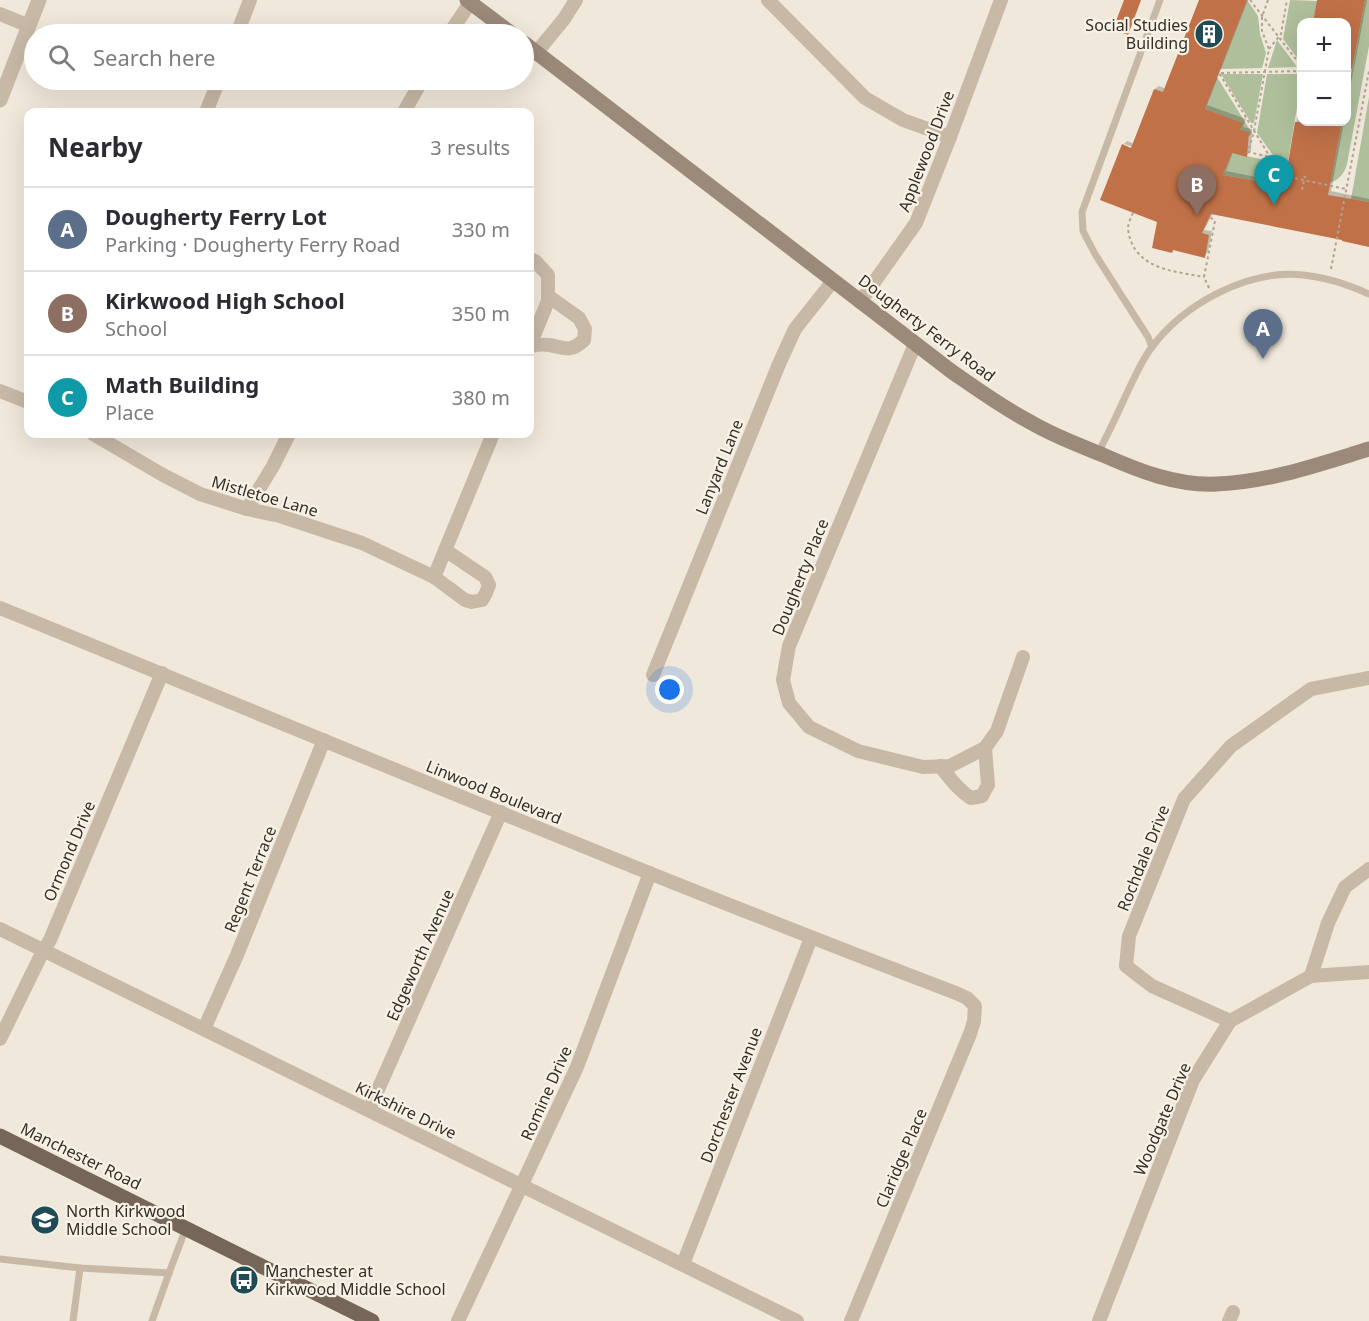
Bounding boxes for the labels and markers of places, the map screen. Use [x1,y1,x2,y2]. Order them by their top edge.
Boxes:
place label: Social Studies Building [1085,14,1188,54]
building icon: Social Studies Building [1193,18,1225,50]
pin: C [1254,156,1294,205]
pin: B [1178,166,1216,215]
pin: A [1244,310,1282,359]
place label: North Kirkwood Middle School [66,1200,185,1240]
school or university icon: North Kirkwood Middle School [29,1204,61,1236]
place label: Manchester at Kirkwood Middle School [265,1260,446,1300]
bus stop icon: Manchester at Kirkwood Middle School [228,1264,260,1296]

